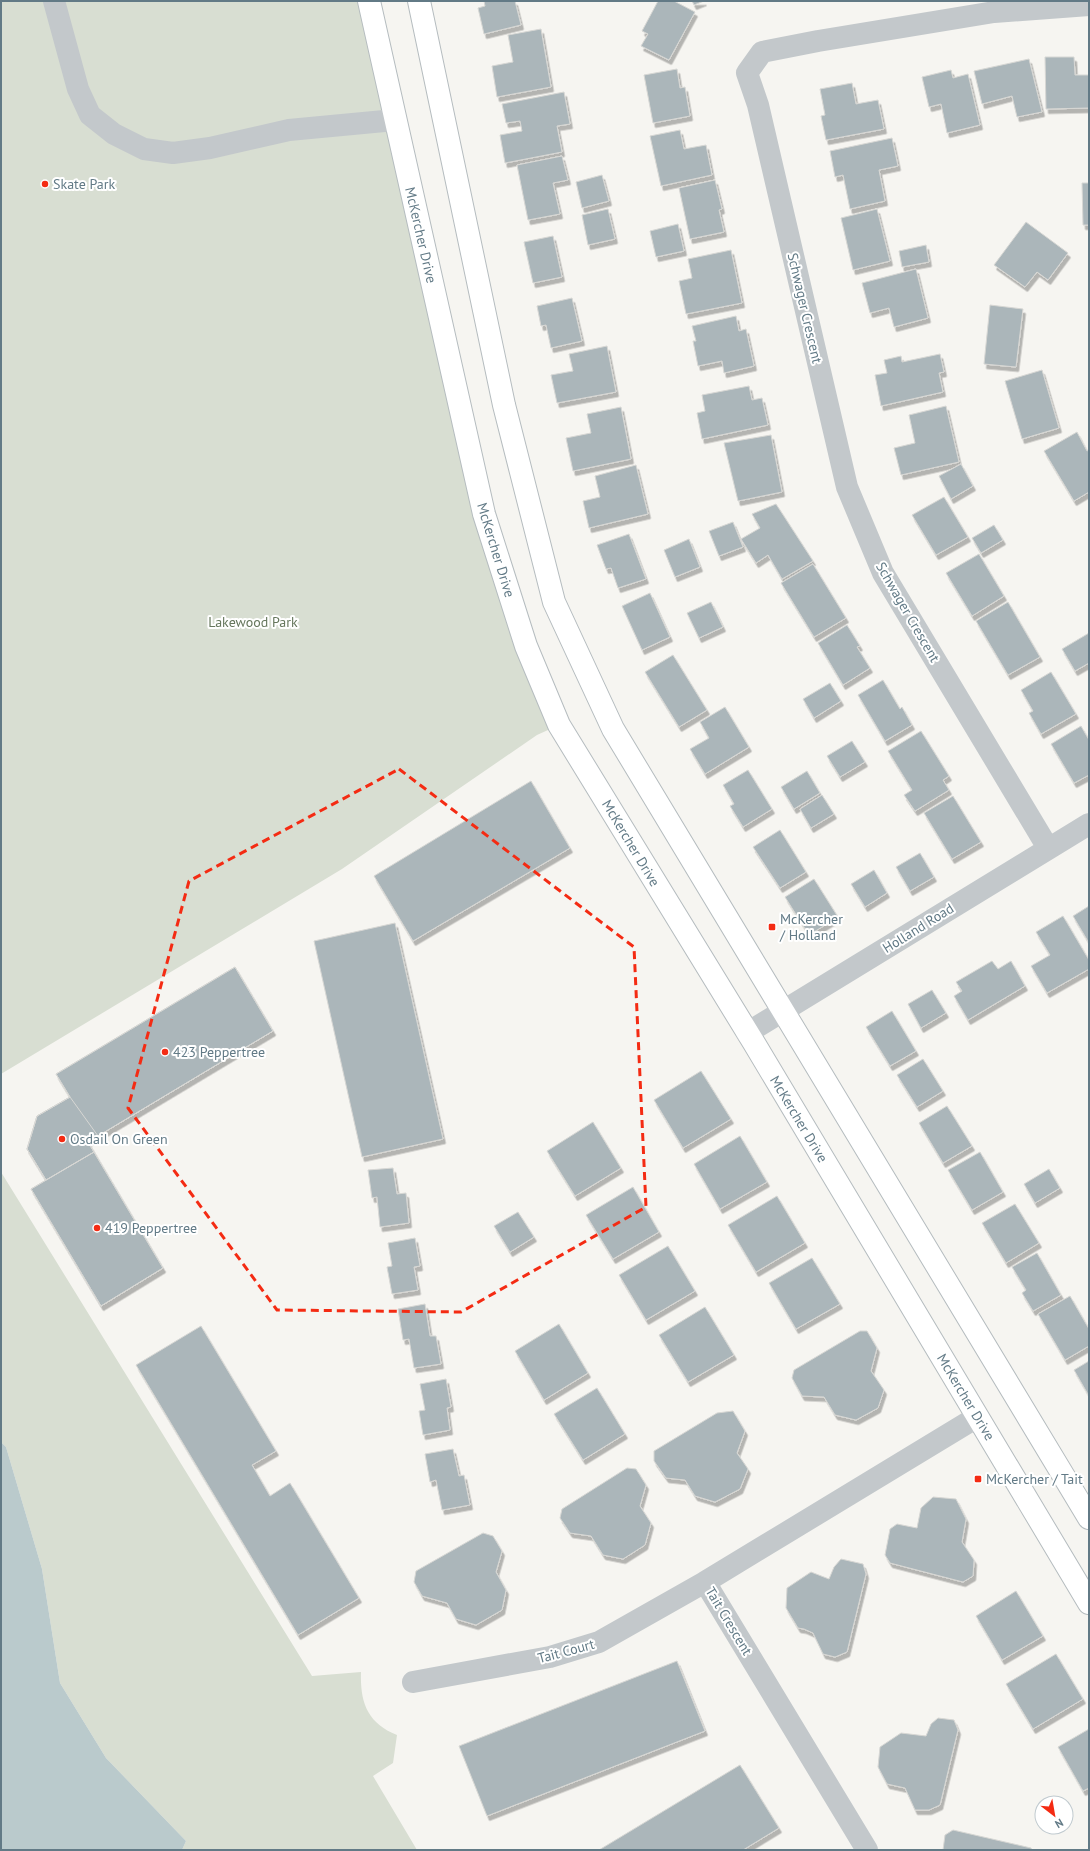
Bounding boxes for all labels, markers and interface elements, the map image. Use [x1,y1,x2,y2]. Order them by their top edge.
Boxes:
place label: Skate Park [53,175,116,193]
marker: Skate Park [40,179,50,189]
street label: McKercher Drive [401,185,441,285]
street label: Schwager Crescent [784,251,827,365]
street label: McKercher Drive [473,500,519,600]
street label: Schwager Crescent [872,559,944,666]
park label: Lakewood Park [208,613,298,631]
street label: McKercher Drive [598,796,664,890]
street label: Holland Road [879,899,957,957]
place label: McKercher / Holland [779,910,843,944]
marker: McKercher / Holland [767,922,777,932]
place label: 423 Peppertree [173,1043,265,1061]
marker: 423 Peppertree [160,1047,170,1057]
street label: McKercher Drive [766,1072,832,1166]
place label: Osdail On Green [70,1130,168,1148]
marker: Osdail On Green [57,1134,67,1144]
place label: 419 Peppertree [105,1219,197,1237]
marker: 419 Peppertree [92,1223,102,1233]
street label: McKercher Drive [933,1350,999,1444]
place label: McKercher / Tait [986,1470,1083,1488]
marker: McKercher / Tait [973,1474,983,1484]
street label: Tait Crescent [702,1584,757,1659]
street label: Tait Court [536,1635,597,1667]
north arrow [1034,1795,1074,1835]
text: N [1052,1816,1066,1831]

